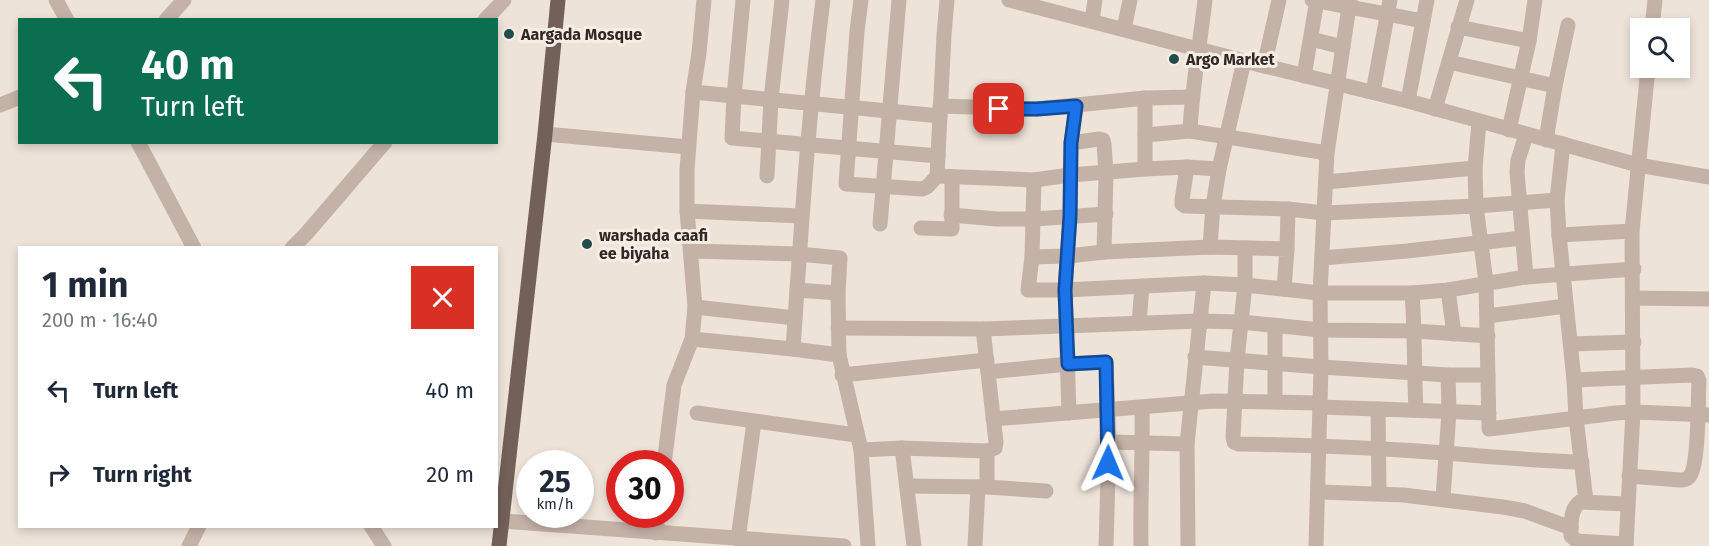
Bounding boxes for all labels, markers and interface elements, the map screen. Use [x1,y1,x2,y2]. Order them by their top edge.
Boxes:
map controls [1630,18,1690,78]
button: search [1630,18,1690,78]
place label: Aargada Mosque [520,25,642,44]
marker: Aargada Mosque [502,27,516,41]
text: 40 m [141,40,235,90]
icon: left [42,42,120,120]
place label: Argo Market [1185,50,1275,69]
marker: Argo Market [1167,52,1181,66]
pin [973,83,1024,134]
text: Turn left [141,91,244,123]
icon: arrive [982,92,1015,125]
place label: warshada caafi ee biyaha [599,226,708,263]
marker: warshada caafi ee biyaha [580,237,594,251]
text: 1 min [42,263,129,307]
button: close [411,266,474,329]
text: 200 m · 16:40 [42,308,158,332]
icon: left [42,374,75,407]
text: Turn left [93,377,178,404]
text: 40 m [425,377,474,404]
position arrow [1076,431,1140,495]
speed limit sign: 30 [606,450,684,528]
icon: right [42,458,75,491]
text: Turn right [93,461,192,488]
text: 20 m [426,461,474,488]
text: 25 [539,464,571,500]
text: km/h [536,495,574,513]

